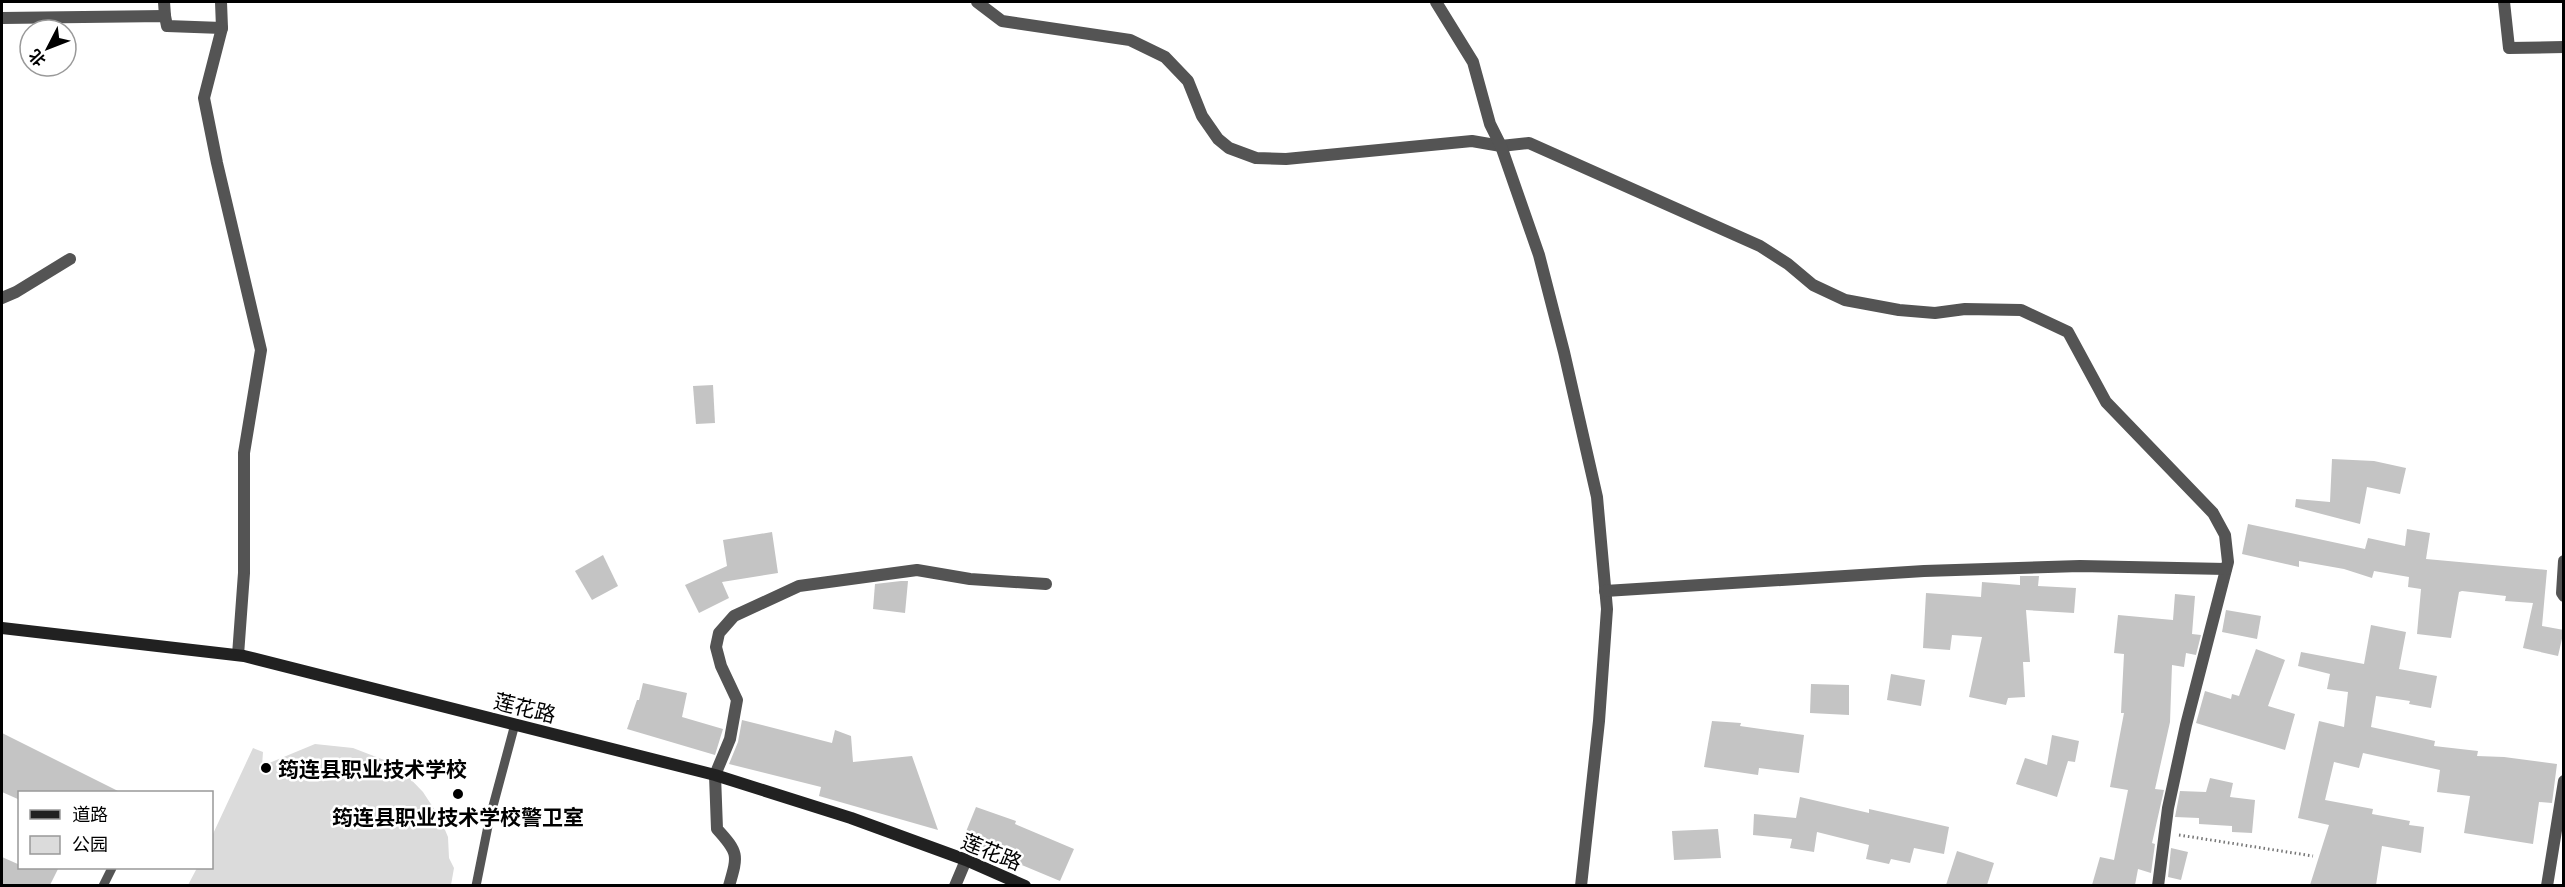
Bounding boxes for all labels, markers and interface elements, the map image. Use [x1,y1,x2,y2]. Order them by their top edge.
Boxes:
north arrow [18,18,78,78]
text: 北 [24,46,49,71]
street label: 莲花路 [491,687,559,727]
place label: 筠连县职业技术学校 [278,756,467,781]
marker: 筠连县职业技术学校 [259,761,273,775]
marker: 筠连县职业技术学校警卫室 [451,787,465,801]
legend [18,791,213,869]
text: 道路 [72,803,108,825]
place label: 筠连县职业技术学校警卫室 [332,804,584,829]
street label: 莲花路 [958,828,1026,874]
text: 公园 [72,833,108,855]

